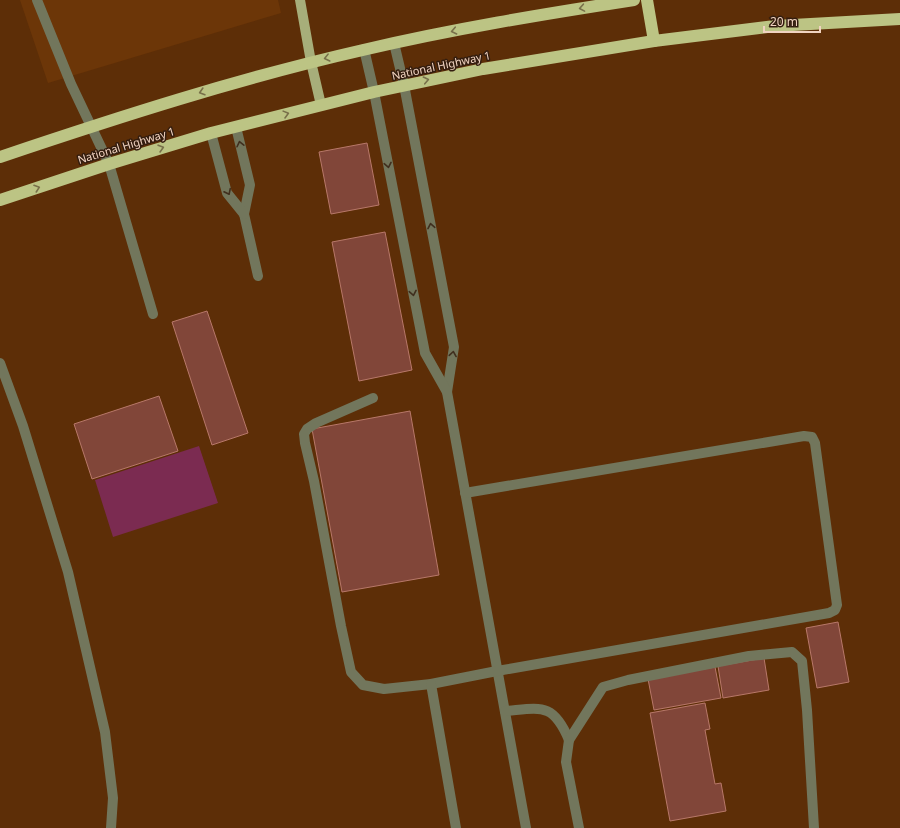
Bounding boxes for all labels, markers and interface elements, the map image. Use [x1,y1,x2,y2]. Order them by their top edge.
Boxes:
one-way arrow [579,4,585,12]
scale bar [764,8,820,34]
text: 20 m [770,13,798,30]
one-way arrow [451,26,457,35]
street label: National Highway 1 [390,47,492,83]
one-way arrow [324,54,330,62]
one-way arrow [423,77,429,85]
one-way arrow [198,87,205,96]
one-way arrow [283,110,289,118]
street label: National Highway 1 [76,123,176,167]
one-way arrow [236,140,244,147]
one-way arrow [157,144,164,153]
one-way arrow [383,162,392,168]
one-way arrow [33,184,40,193]
one-way arrow [223,188,231,195]
one-way arrow [427,223,436,229]
one-way arrow [408,290,417,296]
one-way arrow [448,351,457,357]

